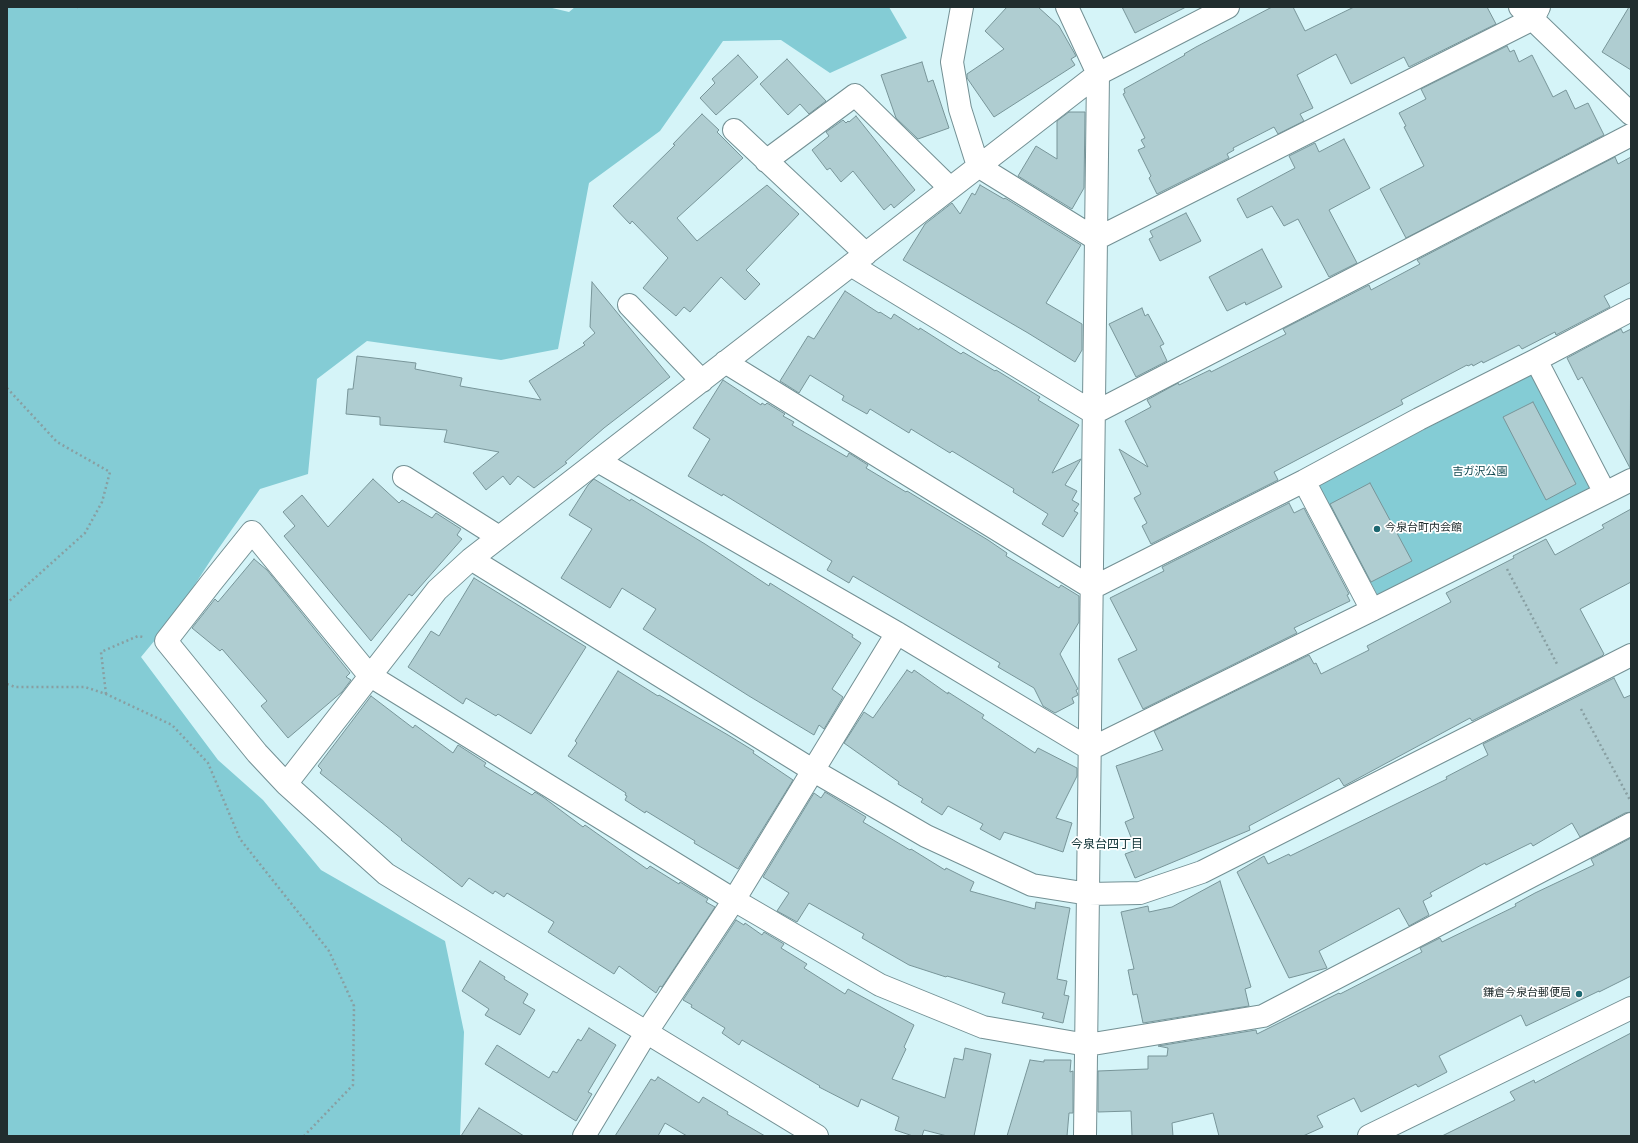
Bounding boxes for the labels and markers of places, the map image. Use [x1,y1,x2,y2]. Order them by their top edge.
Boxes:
place label: 今泉台町内会館 [1385,522,1462,536]
marker: 今泉台町内会館 [1372,524,1382,534]
place label: 鎌倉今泉台郵便局 [1483,987,1571,1001]
marker: 鎌倉今泉台郵便局 [1574,989,1584,999]

